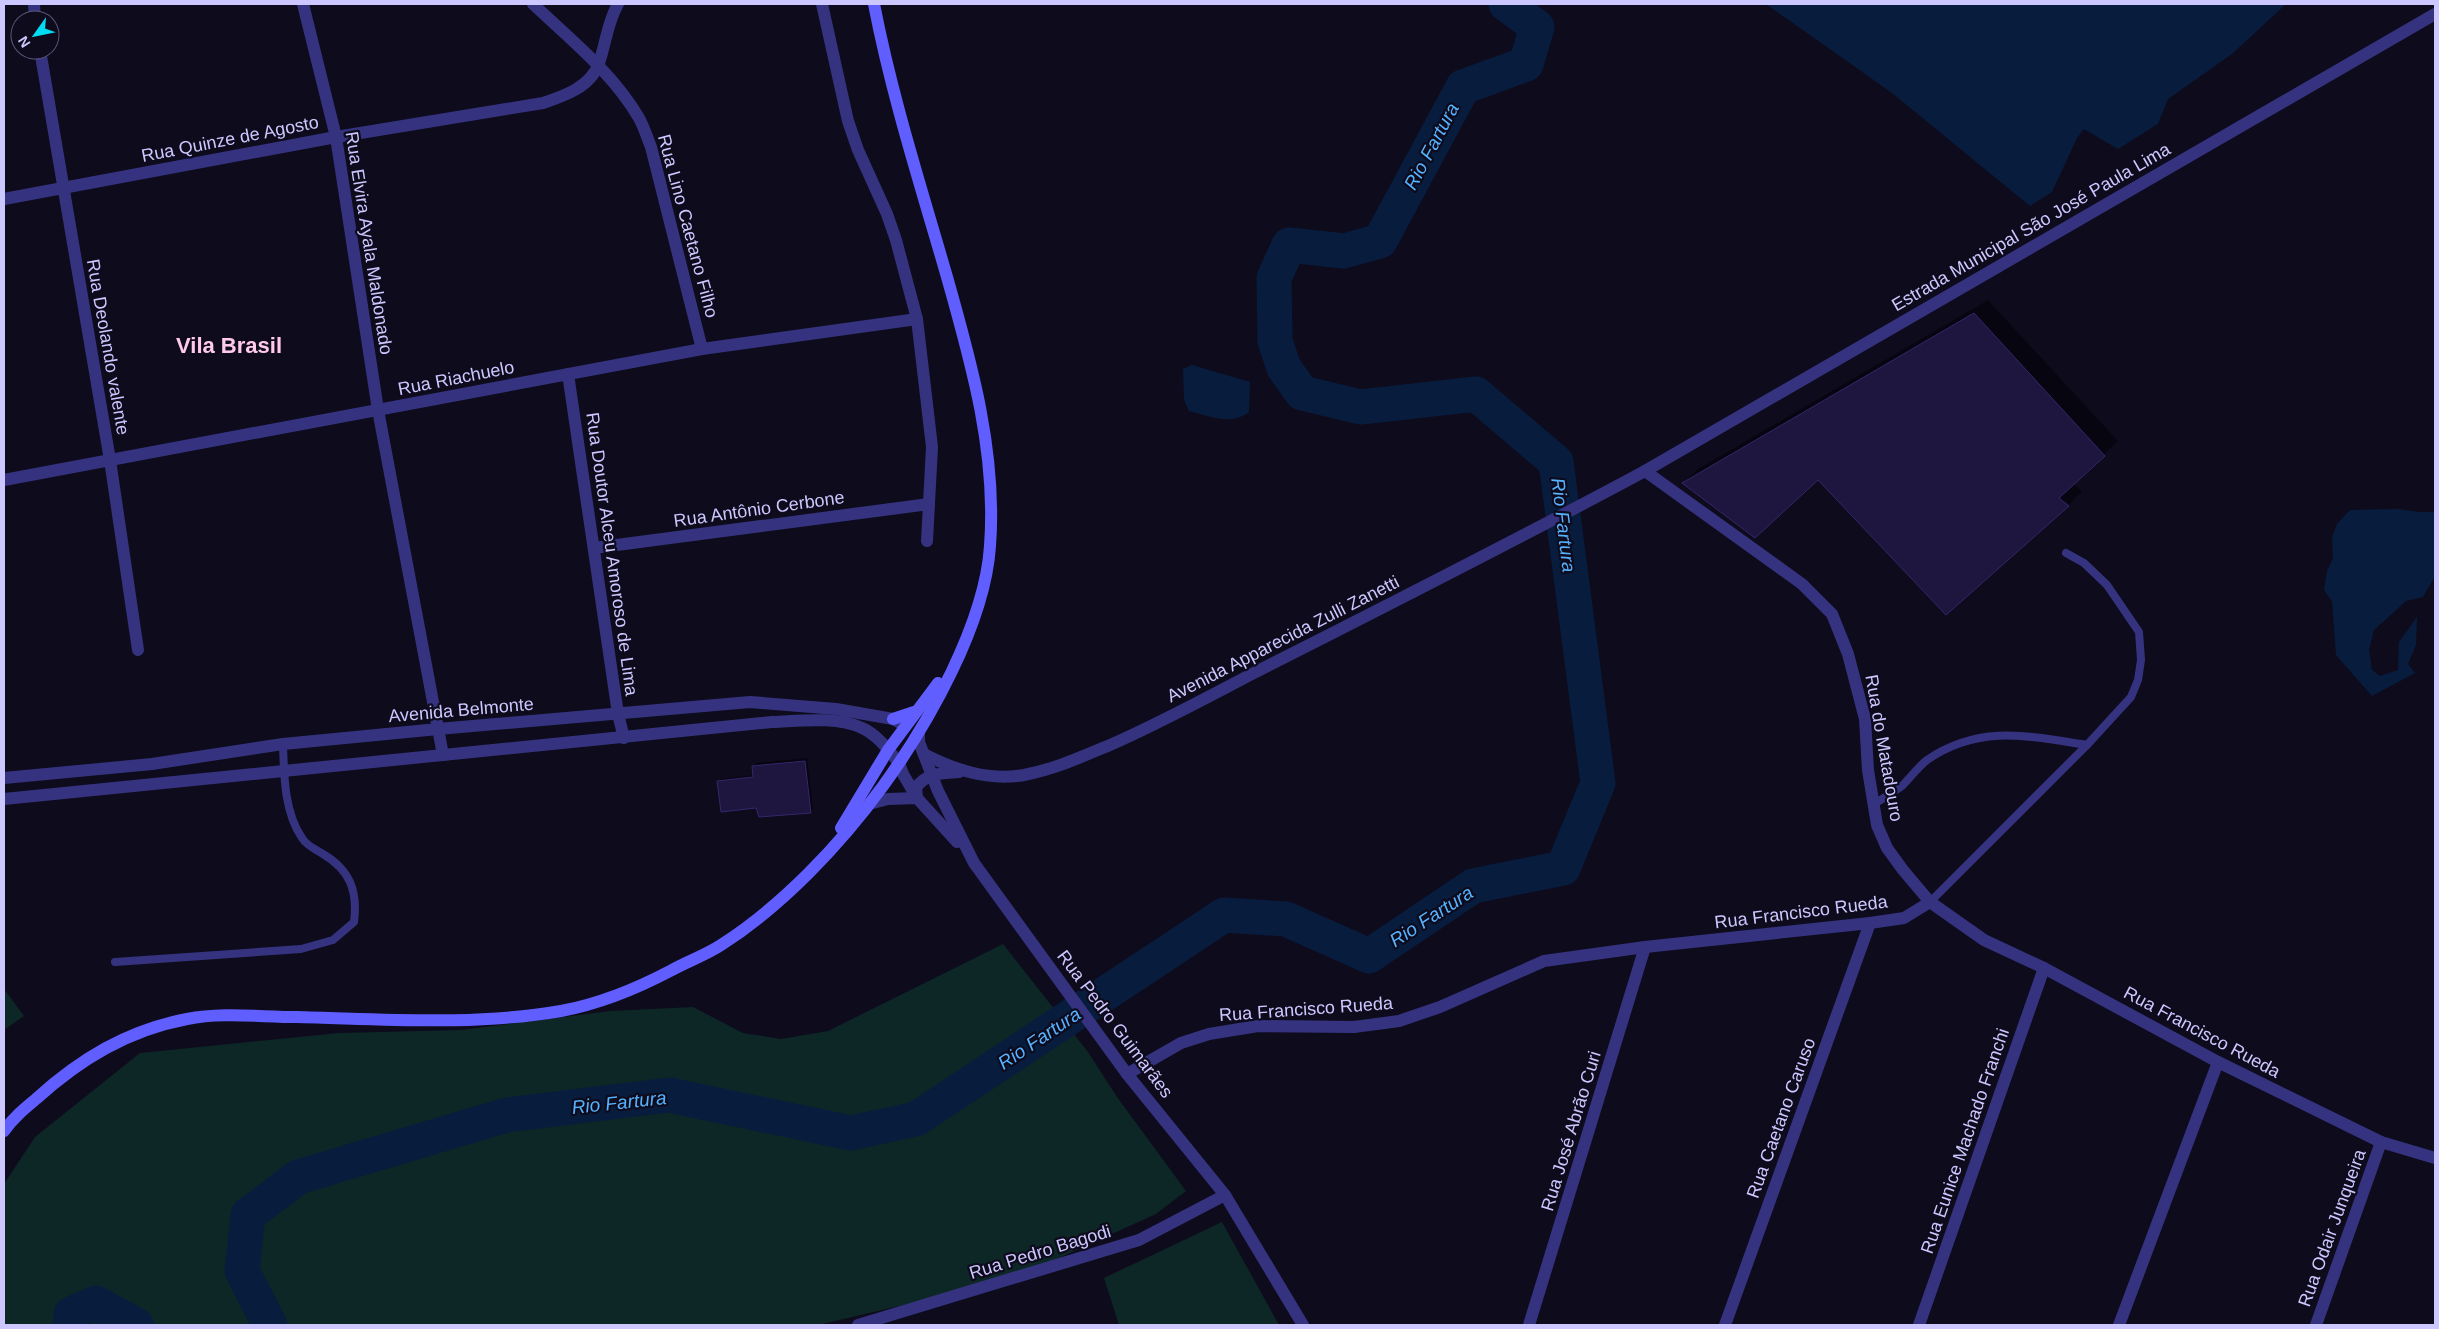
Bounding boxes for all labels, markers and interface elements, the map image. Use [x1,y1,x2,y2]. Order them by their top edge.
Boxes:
north arrow [10,10,60,60]
text: N [15,33,34,51]
water label: Rio Fartura [1400,99,1463,193]
street label: Rua Quinze de Agosto [140,112,320,166]
street label: Rua Elvira Ayala Maldonado [341,130,397,356]
street label: Rua Lino Caetano Filho [654,132,722,320]
street label: Estrada Municipal São José Paula Lima [1888,138,2175,315]
street label: Rua Deolando valente [83,258,133,436]
district label: Vila Brasil [176,333,282,358]
street label: Rua Riachuelo [396,357,516,399]
street label: Rua Doutor Alceu Amoroso de Lima [582,411,642,698]
water label: Rio Fartura [1547,477,1580,574]
street label: Rua Antônio Cerbone [672,487,846,531]
street label: Avenida Apparecida Zulli Zanetti [1164,572,1402,706]
street label: Rua do Matadouro [1861,673,1907,823]
street label: Avenida Belmonte [388,694,534,726]
water label: Rio Fartura [1386,882,1477,951]
street label: Rua Francisco Rueda [1713,891,1890,933]
street label: Rua Pedro Guimarães [1053,946,1177,1102]
street label: Rua Francisco Rueda [2120,982,2284,1082]
street label: Rua Francisco Rueda [1218,993,1395,1025]
water label: Rio Fartura [994,1003,1085,1074]
street label: Rua Eunice Machado Franchi [1917,1026,2013,1256]
street label: Rua Caetano Caruso [1743,1035,1819,1201]
street label: Rua José Abrão Curi [1537,1049,1605,1213]
water label: Rio Fartura [571,1087,667,1118]
street label: Rua Odair Junqueira [2294,1146,2370,1309]
street label: Rua Pedro Bagodi [967,1221,1113,1283]

